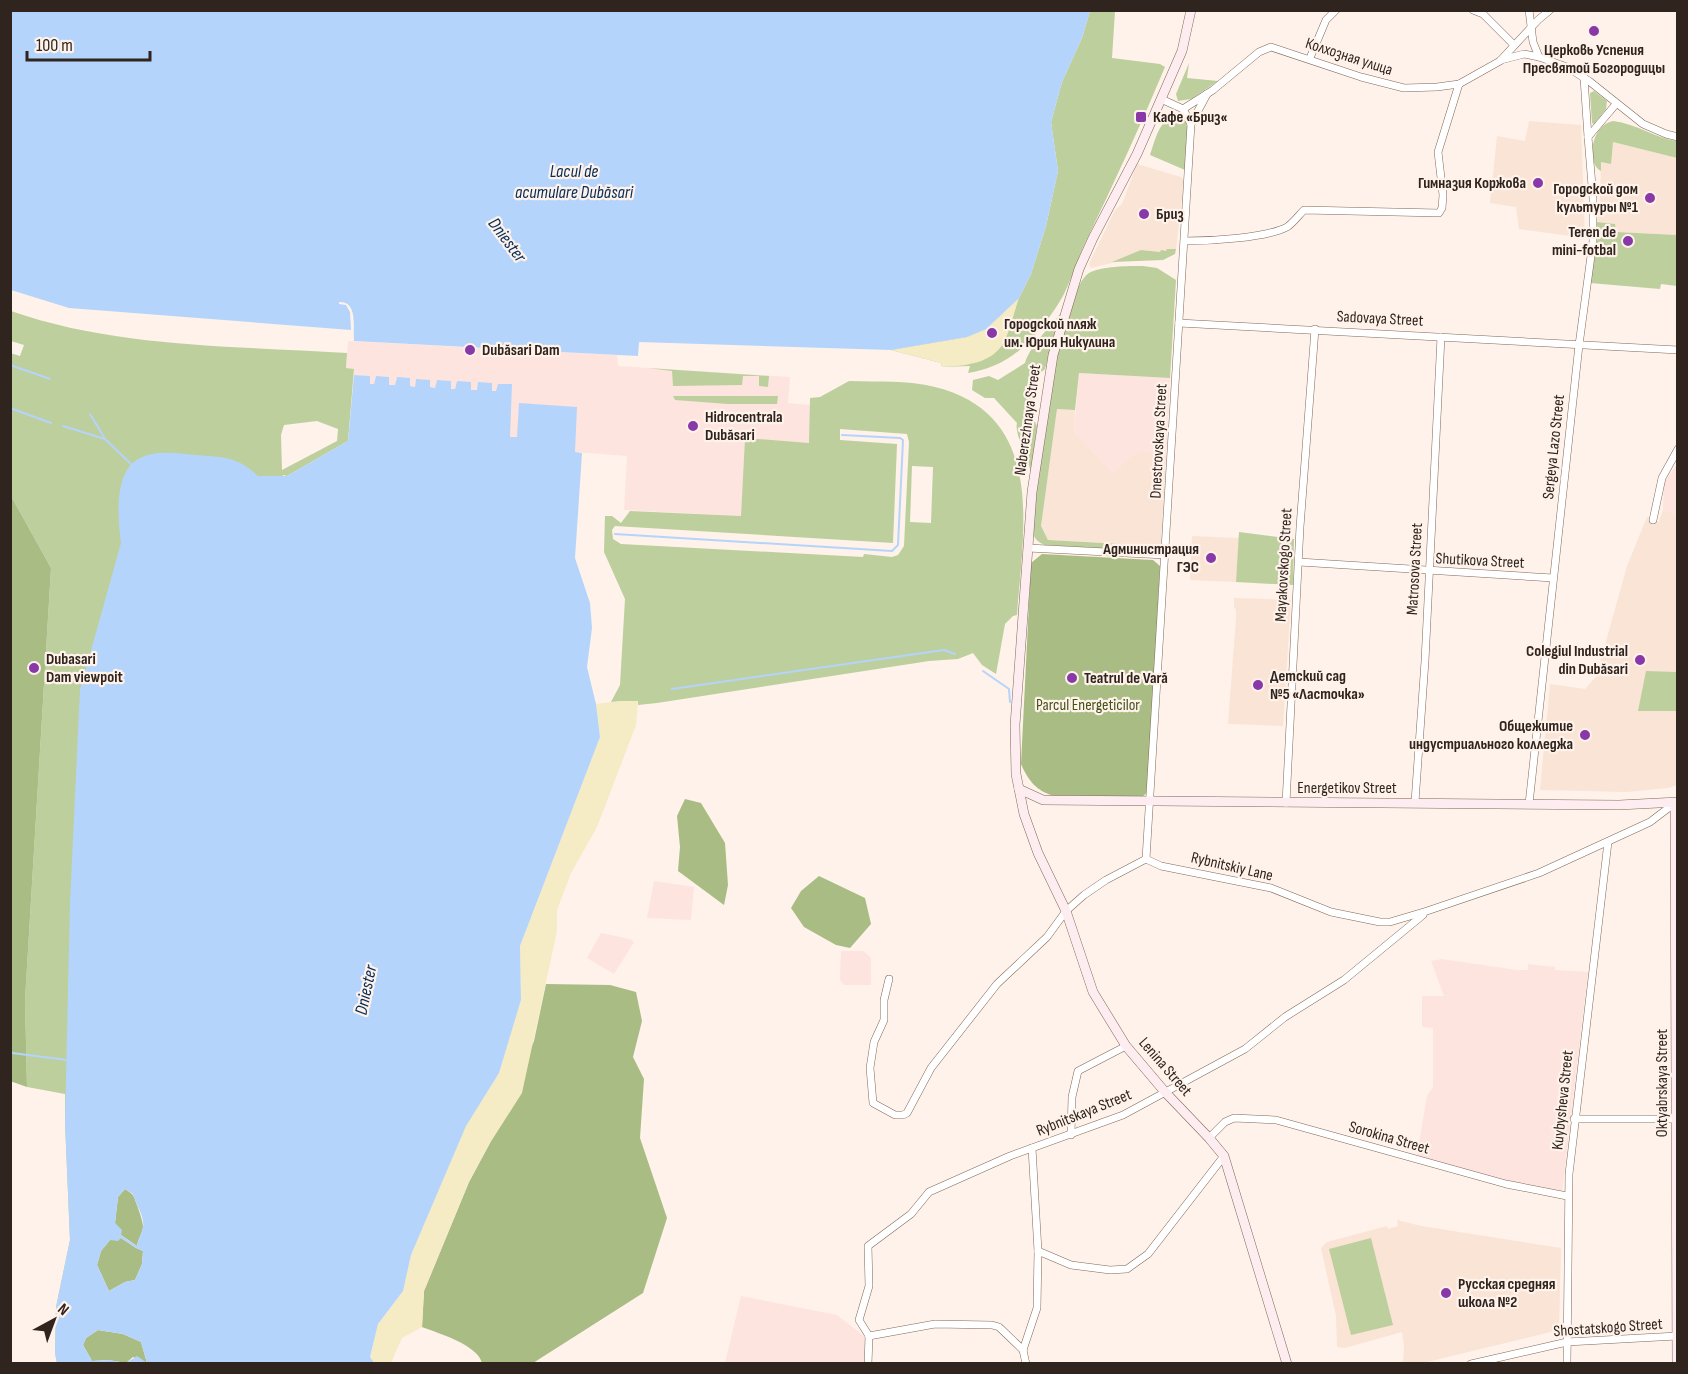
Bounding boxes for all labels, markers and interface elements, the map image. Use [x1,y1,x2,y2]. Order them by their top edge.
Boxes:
scale bar [27,24,150,62]
marker: Церковь Успения Пресвятой Богородицы [1587,24,1601,38]
street label: Колхозная улица [1303,34,1395,80]
text: 100 m [36,35,73,56]
place label: Церковь Успения Пресвятой Богородицы [1523,41,1665,78]
place label: Кафе «Бриз« [1153,108,1228,127]
marker: Кафе «Бриз« [1134,110,1148,124]
water label: Lacul de acumulare Dubăsari [515,161,634,203]
place label: Гимназия Коржова [1418,174,1526,193]
marker: Гимназия Коржова [1531,176,1545,190]
place label: Городской дом культуры №1 [1553,180,1639,217]
marker: Городской дом культуры №1 [1643,191,1657,205]
place label: Бриз [1156,205,1184,224]
marker: Бриз [1137,207,1151,221]
water label: Dniester [484,214,531,267]
place label: Teren de mini-fotbal [1552,223,1616,260]
marker: Teren de mini-fotbal [1621,234,1635,248]
street label: Sadovaya Street [1336,307,1424,331]
place label: Городской пляж им. Юрия Никулина [1004,315,1115,352]
marker: Городской пляж им. Юрия Никулина [985,326,999,340]
place label: Dubăsari Dam [482,341,560,360]
marker: Dubăsari Dam [463,343,477,357]
street label: Naberezhnaya Street [1011,363,1045,477]
street label: Dnestrovskaya Street [1147,383,1172,499]
street label: Sergeya Lazo Street [1539,394,1569,500]
place label: Hidrocentrala Dubăsari [705,408,783,445]
marker: Hidrocentrala Dubăsari [686,419,700,433]
street label: Mayakovskogo Street [1272,508,1296,622]
street label: Matrosova Street [1403,522,1427,616]
place label: Администрация ГЭС [1102,540,1199,577]
street label: Shutikova Street [1435,549,1525,573]
marker: Администрация ГЭС [1204,551,1218,565]
place label: Colegiul Industrial din Dubăsari [1526,642,1628,679]
place label: Dubasari Dam viewpoit [46,650,123,687]
marker: Colegiul Industrial din Dubăsari [1633,653,1647,667]
marker: Dubasari Dam viewpoit [27,661,41,675]
place label: Детский сад №5 «Ласточка» [1270,667,1365,704]
place label: Teatrul de Vară [1084,669,1168,688]
marker: Teatrul de Vară [1065,671,1079,685]
marker: Детский сад №5 «Ласточка» [1251,678,1265,692]
park label: Parcul Energeticilor [1036,696,1140,715]
place label: Общежитие индустриального колледжа [1409,717,1573,754]
marker: Общежитие индустриального колледжа [1578,728,1592,742]
street label: Energetikov Street [1297,779,1397,798]
street label: Rybnitskiy Lane [1189,848,1275,886]
water label: Dniester [351,962,382,1017]
street label: Oktyabrskaya Street [1653,1029,1672,1137]
street label: Lenina Street [1134,1034,1196,1100]
street label: Kuybysheva Street [1548,1049,1578,1151]
street label: Rybnitskaya Street [1034,1085,1134,1141]
street label: Sorokina Street [1347,1117,1432,1159]
place label: Русская средняя школа №2 [1458,1275,1555,1312]
marker: Русская средняя школа №2 [1439,1286,1453,1300]
north arrow [24,1290,84,1350]
text: N [53,1300,72,1320]
street label: Shostatskogo Street [1553,1315,1663,1341]

